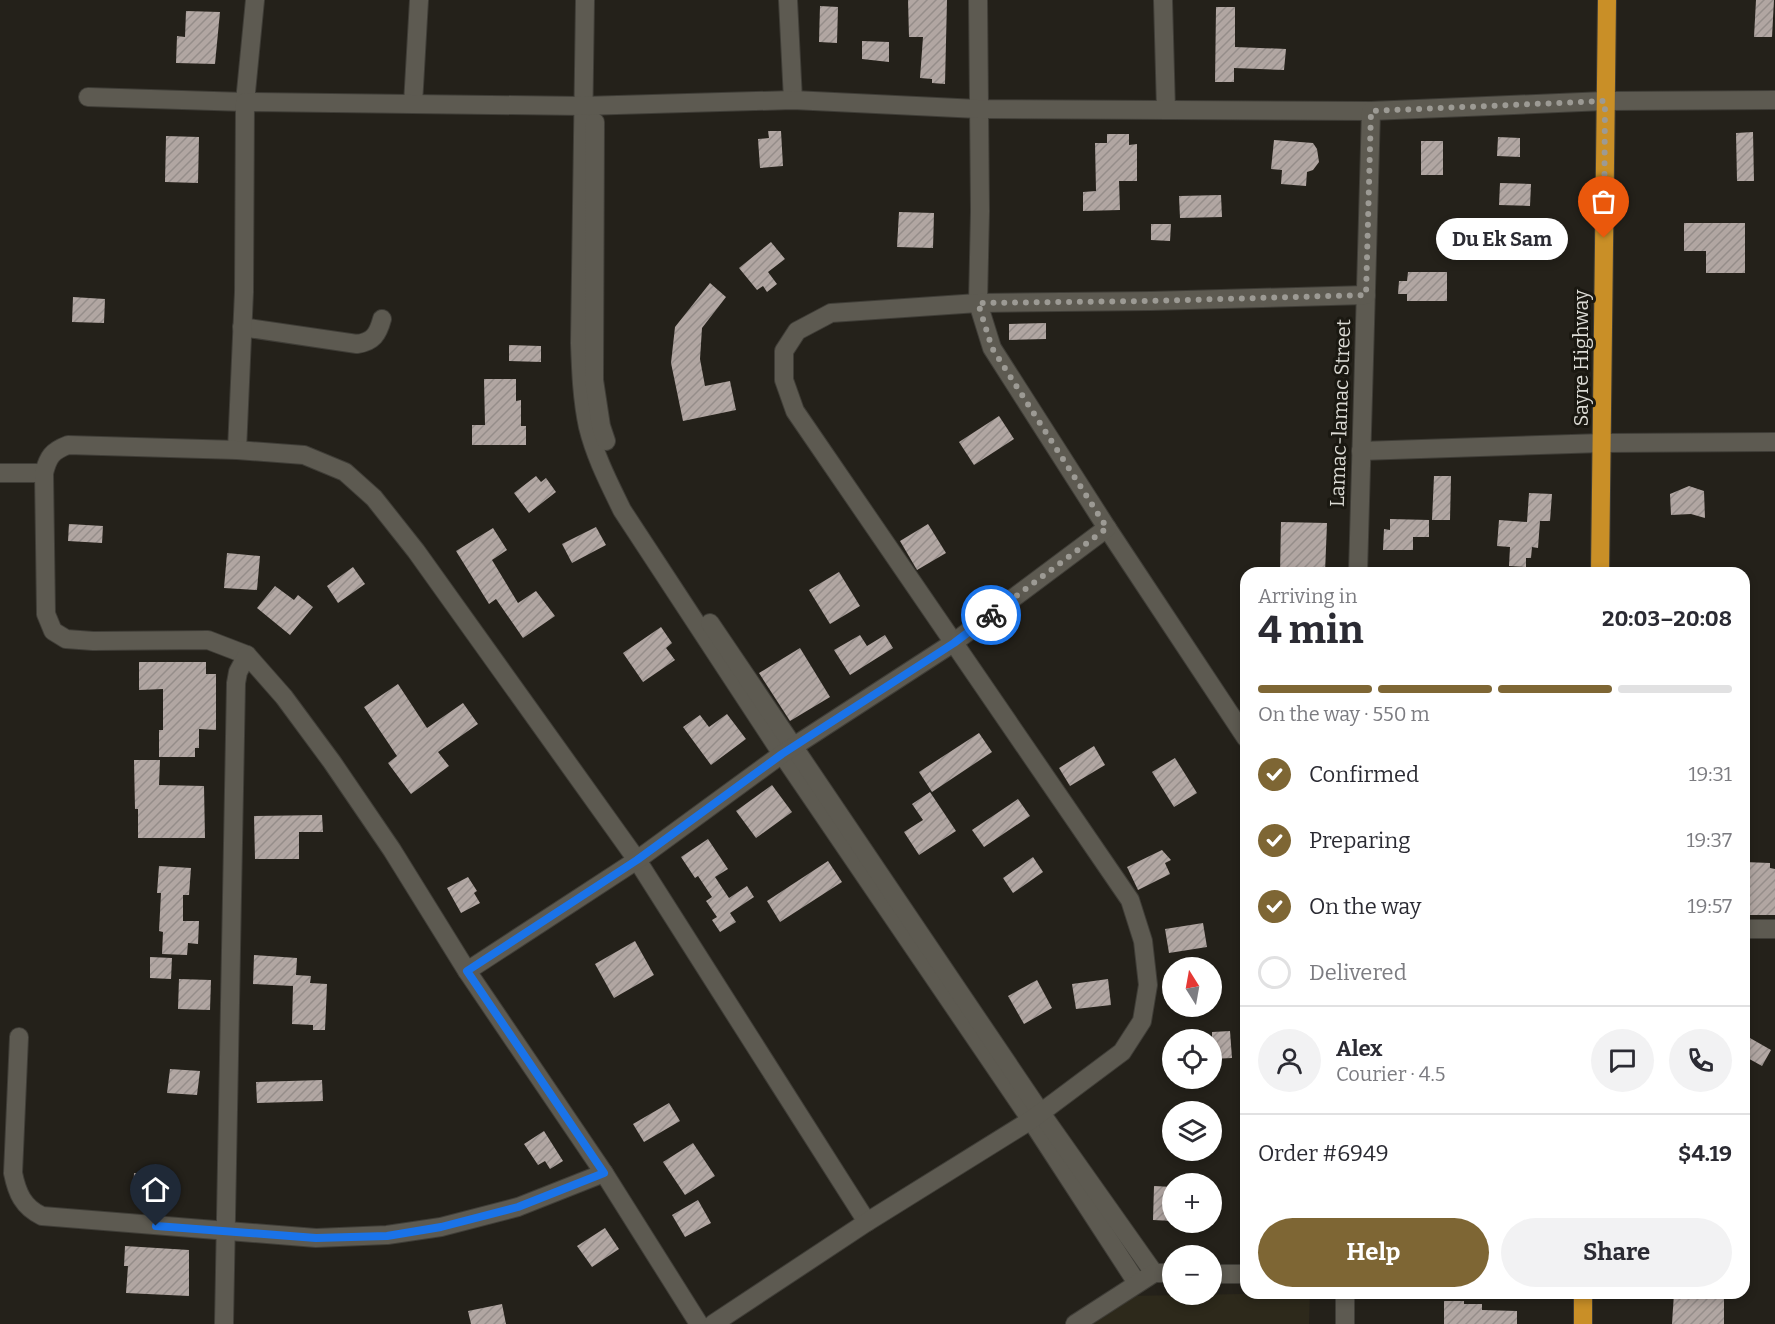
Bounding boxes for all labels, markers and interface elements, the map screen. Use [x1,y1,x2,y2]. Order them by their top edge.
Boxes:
pin [1578,176,1629,238]
icon: bag [1587,185,1620,218]
callout: Du Ek Sam [1436,217,1568,259]
text: Du Ek Sam [1452,227,1552,251]
street label: Sayre Highway [1569,289,1593,426]
street label: Lamac-lamac Street [1325,319,1355,507]
text: Arriving in [1258,584,1357,608]
courier [961,585,1021,645]
icon: bike [975,599,1008,632]
text: 20:03–20:08 [1602,605,1732,632]
text: 4 min [1258,607,1364,653]
text: On the way · 550 m [1258,702,1430,726]
icon: check [1258,758,1291,791]
text: Confirmed [1309,761,1419,788]
text: 19:31 [1688,762,1732,786]
icon: check [1258,824,1291,857]
text: Preparing [1309,827,1411,854]
text: 19:37 [1687,828,1732,852]
icon: check [1258,890,1291,923]
text: On the way [1309,893,1421,920]
text: 19:57 [1688,894,1732,918]
north arrow [1162,957,1222,1017]
map controls [1162,957,1222,1305]
text: Delivered [1309,959,1407,986]
button: locate [1162,1029,1222,1089]
button: person [1258,1029,1321,1092]
button: chat [1591,1029,1654,1092]
button: phone [1669,1029,1732,1092]
text: Alex [1336,1035,1382,1062]
text: Courier · 4.5 [1336,1062,1445,1086]
button: layers [1162,1101,1222,1161]
text: Order #6949 [1258,1140,1389,1167]
text: $4.19 [1678,1140,1732,1167]
pin [130,1164,181,1226]
icon: home [139,1173,172,1206]
button: + [1162,1173,1222,1233]
button: Help [1258,1218,1489,1287]
button: Share [1501,1218,1732,1287]
button: − [1162,1245,1222,1305]

